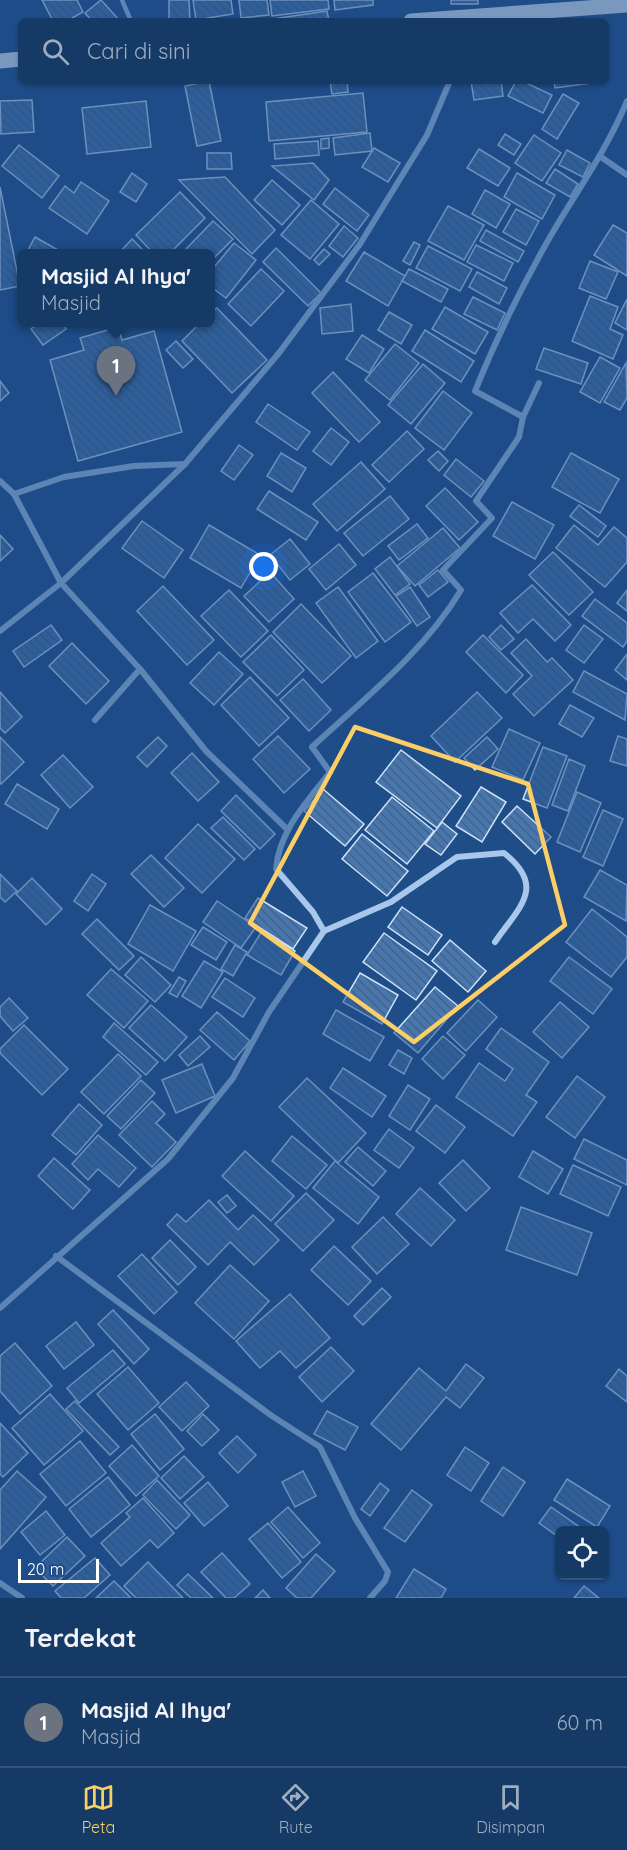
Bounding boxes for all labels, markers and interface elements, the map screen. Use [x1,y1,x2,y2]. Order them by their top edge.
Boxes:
search box [18,18,609,84]
icon: search [39,35,72,68]
text: Cari di sini [87,37,190,65]
popup [17,249,215,327]
text: Masjid Al Ihya' [41,262,191,290]
text: Masjid [41,290,101,315]
pin: 1 [96,346,136,396]
your location [249,552,278,581]
map controls [555,1526,609,1580]
button: locate [555,1526,609,1580]
scale bar [18,1556,99,1584]
text: 20 m [27,1559,64,1579]
text: Terdekat [24,1621,137,1654]
text: Masjid Al Ihya' [81,1696,231,1724]
text: 1 [40,1710,47,1735]
text: 60 m [557,1710,603,1735]
text: Masjid [81,1724,141,1749]
tab: Peta [82,1781,115,1837]
tab: Rute [279,1781,313,1837]
tab: Disimpan [476,1781,545,1837]

